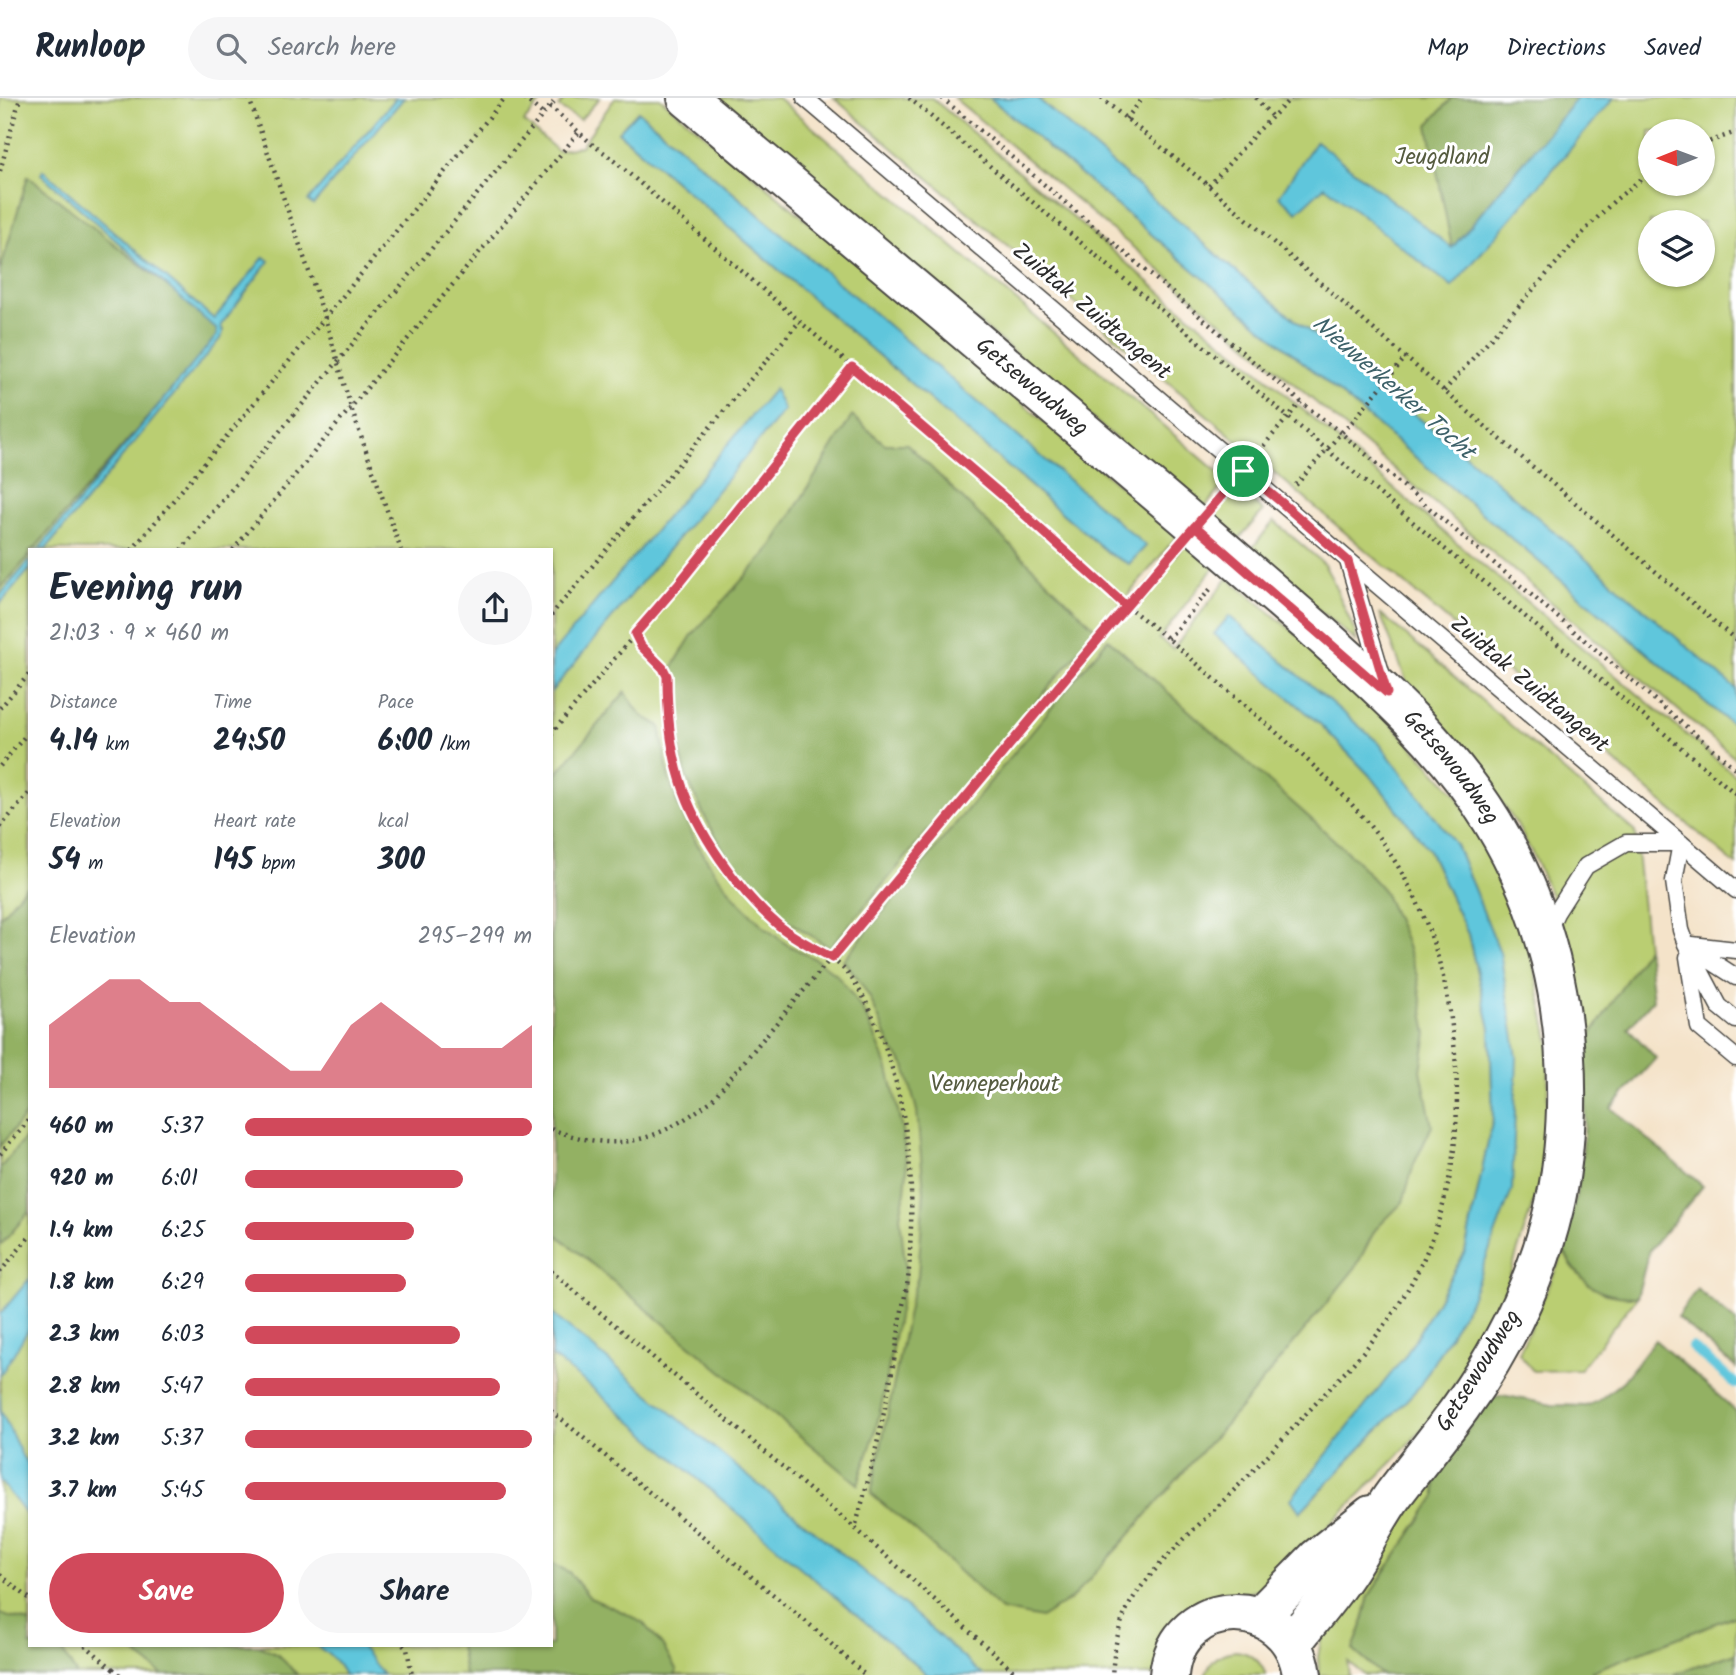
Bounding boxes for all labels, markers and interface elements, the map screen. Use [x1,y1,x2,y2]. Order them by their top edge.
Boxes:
search box [188,17,678,80]
text: Runloop [35,22,146,75]
text: Search here [268,27,396,69]
icon: search [212,29,250,67]
text: Map [1427,29,1469,68]
text: Directions [1507,29,1606,68]
text: Saved [1644,29,1701,68]
north arrow [1638,119,1715,196]
map controls [1638,119,1715,287]
park label: Jeugdland [1395,140,1490,176]
button: layers [1638,210,1715,287]
street label: Zuidtak Zuidtangent [1003,234,1179,390]
water label: Nieuwerkerker Tocht [1303,306,1486,473]
street label: Getsewoudweg [967,329,1096,446]
pin [1213,441,1273,501]
icon: arrive [1224,452,1262,490]
text: Evening run [49,560,243,620]
button: share [458,571,532,645]
street label: Zuidtak Zuidtangent [1441,607,1617,763]
text: 21:03 · 9 × 460 m [49,616,229,652]
text: Distance [49,688,117,718]
text: Time [213,688,252,718]
text: Pace [378,688,414,718]
street label: Getsewoudweg [1394,702,1508,832]
text: 4.14 [49,718,98,766]
text: 24:50 [213,718,285,766]
text: 6:00 [378,718,432,766]
text: km [98,730,130,760]
text: /km [432,730,470,760]
text: Elevation [49,807,121,837]
text: Heart rate [213,807,296,837]
text: kcal [378,807,409,837]
text: 54 [49,837,81,885]
text: 145 [213,837,254,885]
text: 300 [378,837,425,885]
text: m [81,849,103,879]
text: bpm [254,849,296,879]
text: Elevation [49,919,136,955]
text: 295–299 m [418,919,532,955]
park label: Venneperhout [930,1067,1061,1103]
text: 460 m [49,1109,114,1145]
text: 5:37 [161,1109,203,1145]
text: 920 m [49,1161,114,1197]
text: 6:01 [161,1161,198,1197]
text: 1.4 km [49,1213,113,1249]
text: 6:25 [161,1213,205,1249]
text: 1.8 km [49,1265,114,1301]
text: 6:29 [161,1265,204,1301]
street label: Getsewoudweg [1427,1303,1531,1439]
text: 2.3 km [49,1317,119,1353]
text: 6:03 [161,1317,204,1353]
text: 2.8 km [49,1369,120,1405]
text: 5:47 [161,1369,202,1405]
text: 3.2 km [49,1421,119,1457]
text: 5:37 [161,1421,203,1457]
text: 3.7 km [49,1473,117,1509]
text: 5:45 [161,1473,204,1509]
button: Save [49,1553,284,1633]
button: Share [298,1553,532,1633]

